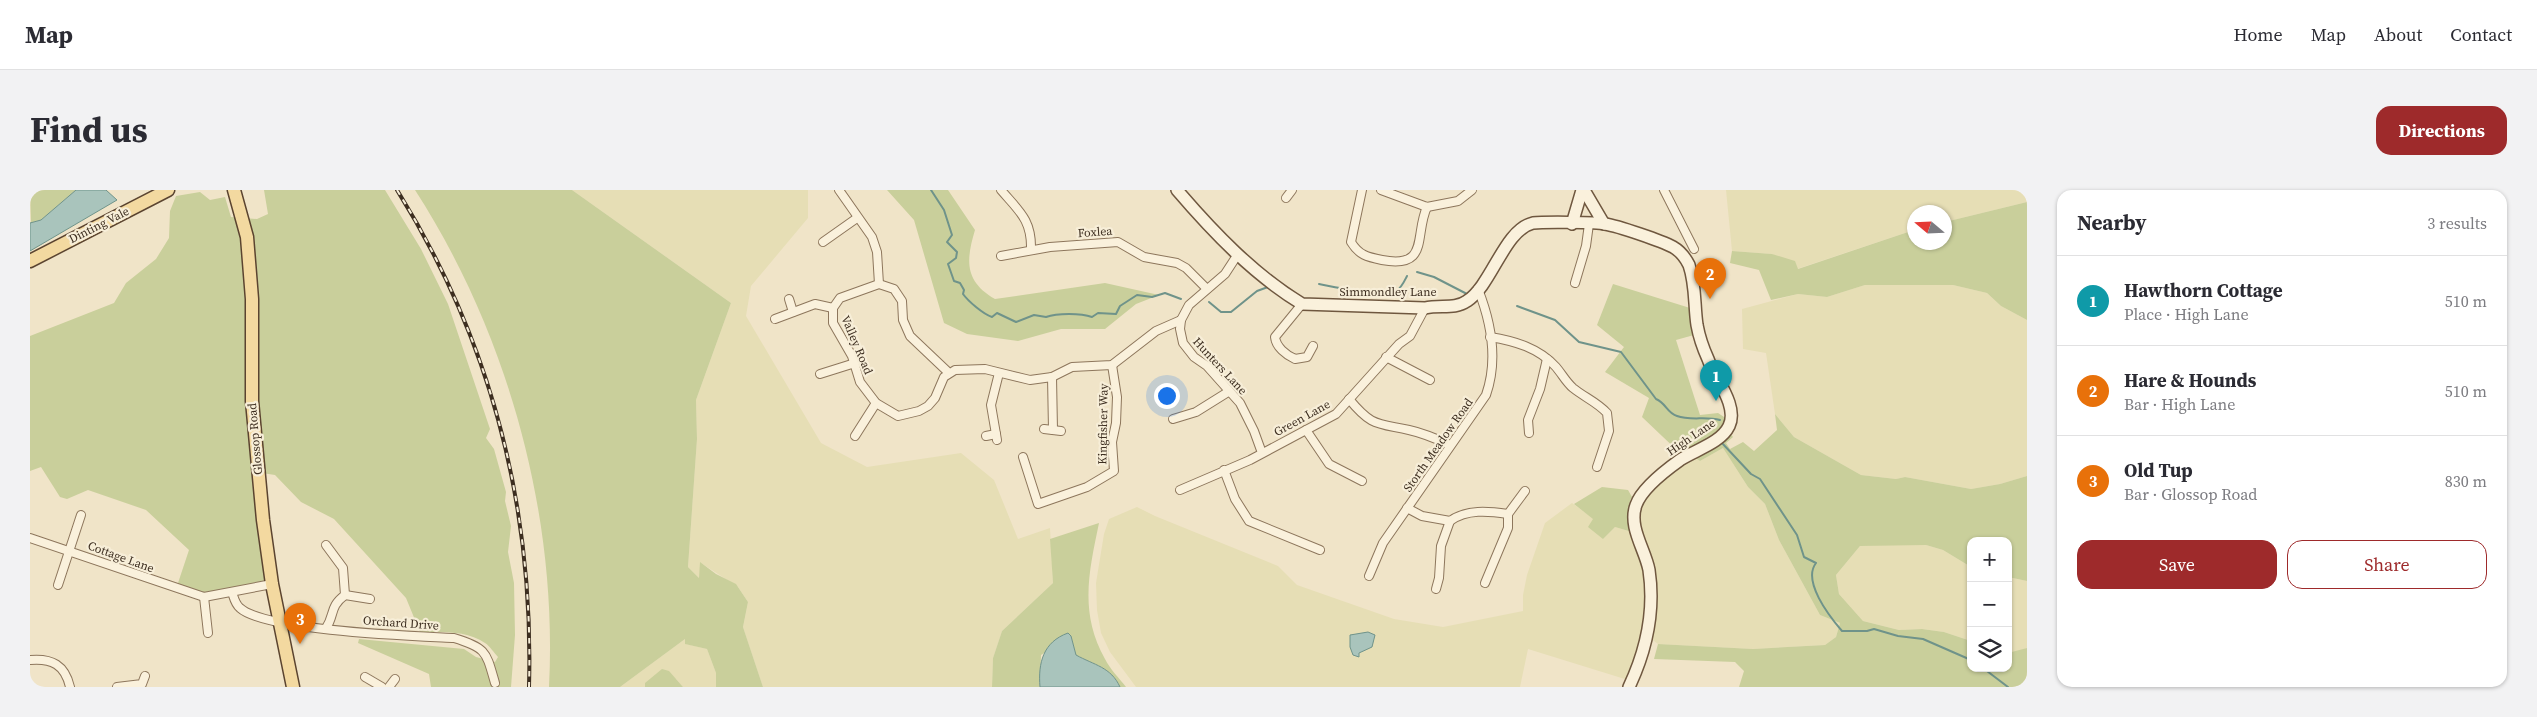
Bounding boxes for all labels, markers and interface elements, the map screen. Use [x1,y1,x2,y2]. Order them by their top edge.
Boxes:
text: Map [25,18,73,51]
text: Home [2234,22,2283,47]
text: Map [2311,22,2346,47]
text: About [2374,22,2422,47]
text: Contact [2450,22,2512,47]
text: Find us [30,106,148,154]
button: Directions [2376,106,2507,155]
street label: Dinting Vale [66,203,132,247]
north arrow [1907,205,1952,250]
text: Nearby [2077,208,2147,237]
text: 3 results [2427,212,2487,234]
street label: Foxlea [1077,223,1114,241]
pin: 2 [1694,258,1726,299]
text: Hawthorn Cottage [2124,277,2283,303]
street label: Simmondley Lane [1339,284,1437,300]
text: 1 [2089,290,2097,312]
text: 510 m [2445,290,2487,312]
text: Place · High Lane [2124,303,2249,325]
street label: Valley Road [837,313,877,377]
street label: Hunters Lane [1189,334,1251,398]
pin: 1 [1700,360,1732,401]
text: Hare & Hounds [2124,367,2256,393]
text: 2 [2089,380,2097,402]
text: 510 m [2445,380,2487,402]
street label: Kingfisher Way [1094,382,1112,465]
your location [1154,383,1180,409]
text: Bar · High Lane [2124,393,2235,415]
street label: Storth Meadow Road [1400,395,1476,495]
street label: Green Lane [1271,396,1333,440]
street label: Glossop Road [244,402,266,476]
street label: High Lane [1663,415,1719,459]
text: Old Tup [2124,457,2193,483]
text: 3 [2089,470,2097,492]
text: 830 m [2445,470,2487,492]
text: Bar · Glossop Road [2124,483,2257,505]
map controls [1967,537,2012,672]
button: + [1967,537,2012,582]
street label: Cottage Lane [86,538,156,576]
button: Save [2077,540,2277,589]
button: Share [2287,540,2487,589]
button: − [1967,582,2012,627]
pin: 3 [284,603,316,644]
street label: Orchard Drive [363,612,439,634]
button: layers [1967,627,2012,672]

